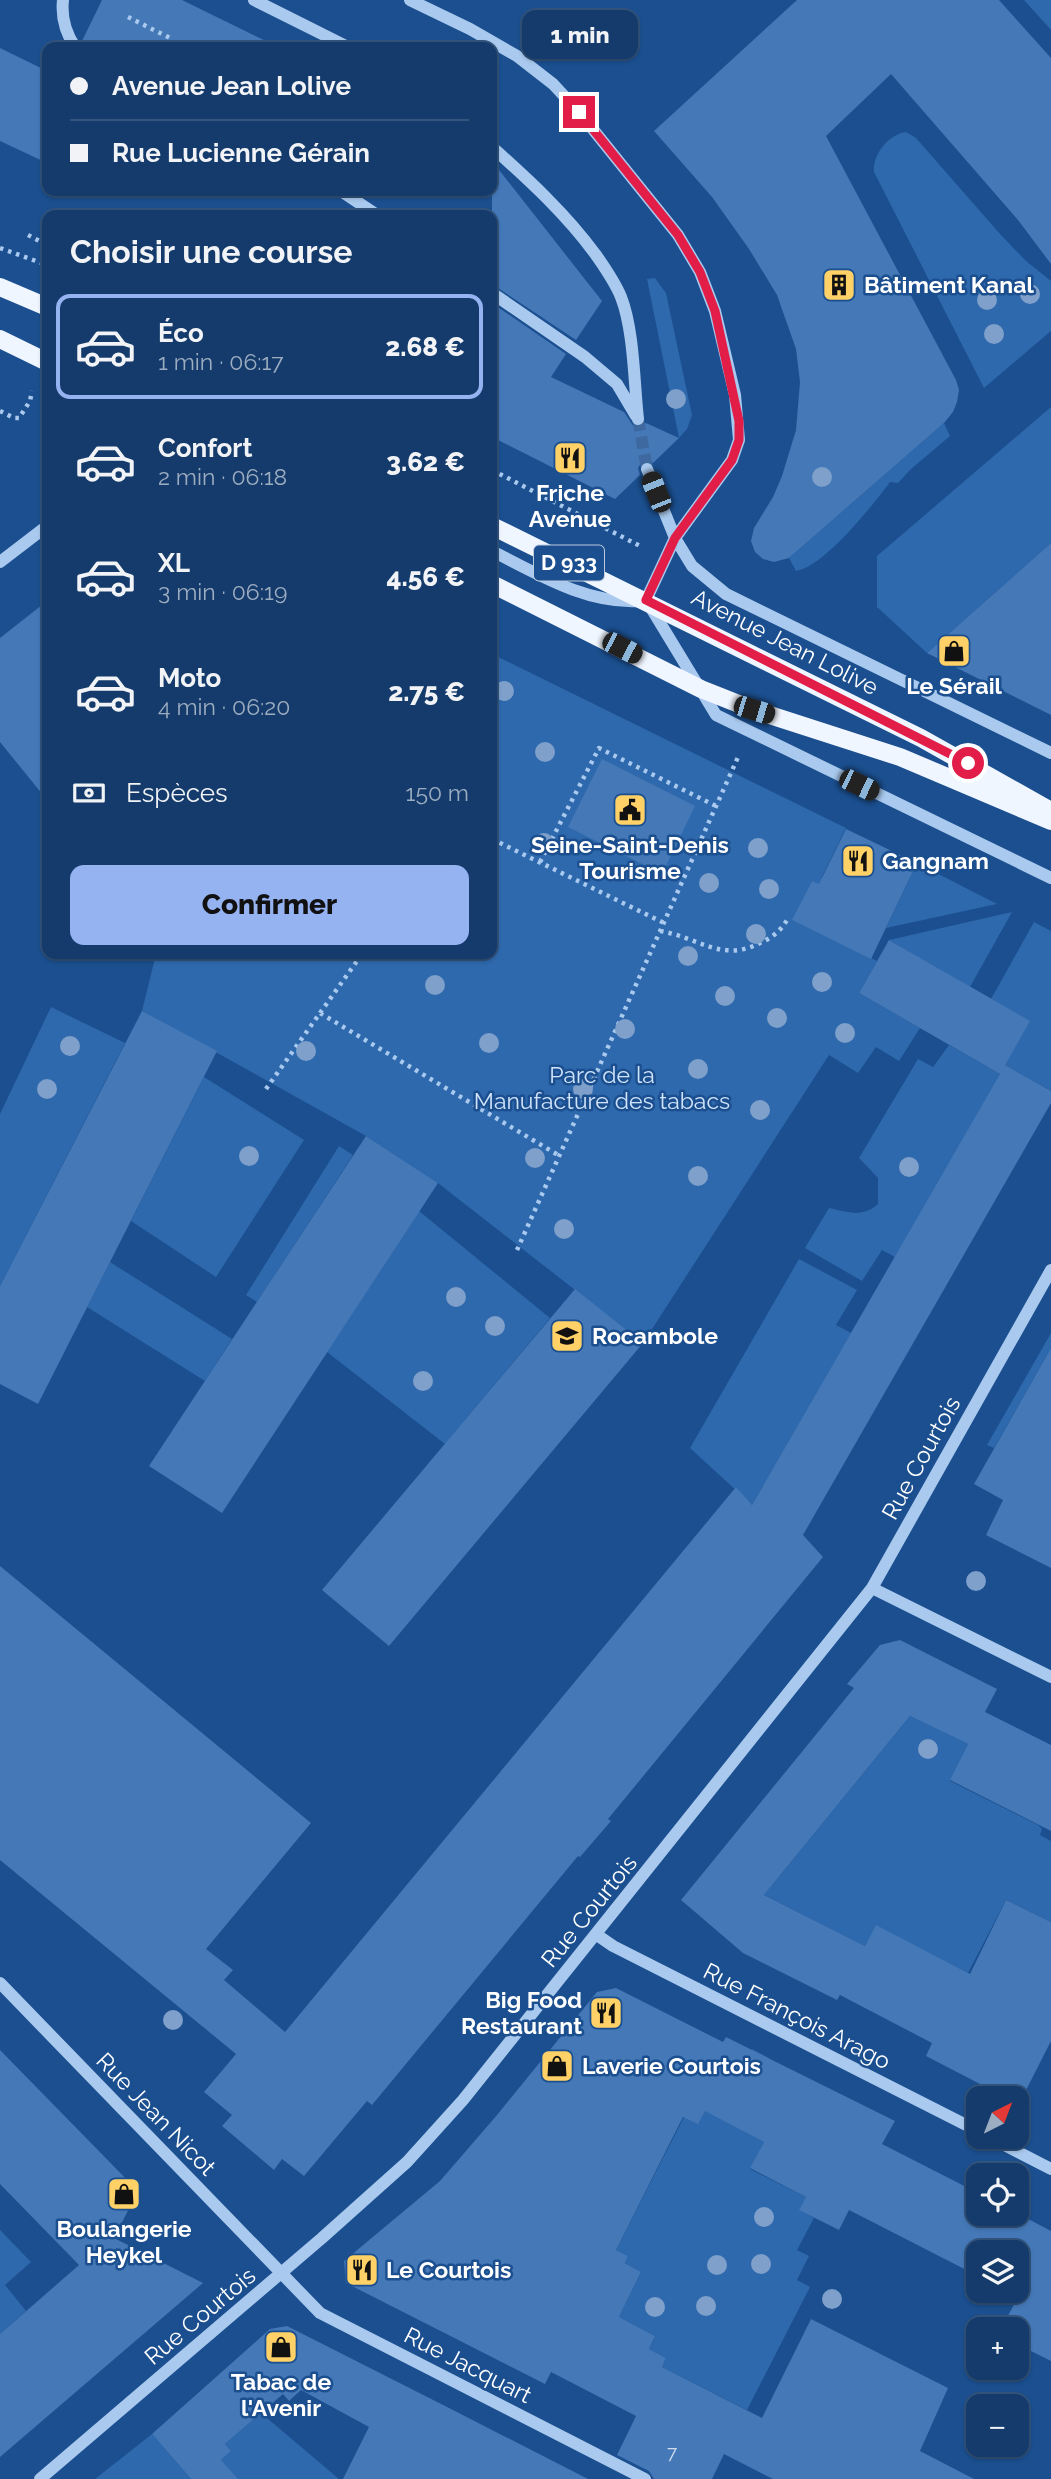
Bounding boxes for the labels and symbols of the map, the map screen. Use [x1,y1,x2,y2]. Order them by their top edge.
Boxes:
callout: 1 min [521,10,637,60]
route end [563,96,595,128]
building icon: Bâtiment Kanal [820,266,858,304]
place label: Bâtiment Kanal [864,271,1034,298]
restaurant icon: Friche Avenue [551,439,589,477]
car [639,469,674,515]
place label: Friche Avenue [529,479,612,532]
road number: D 933 [534,546,604,580]
street label: Avenue Jean Lolive [688,583,883,700]
car [599,629,646,667]
shop icon: Le Sérail [935,632,973,670]
place label: Le Sérail [906,672,1003,699]
car [731,694,778,726]
route start [952,747,984,779]
car [836,766,883,804]
public building icon: Seine-Saint-Denis Tourisme [611,791,649,829]
place label: Seine-Saint-Denis Tourisme [531,831,729,884]
restaurant icon: Gangnam [839,842,877,880]
place label: Gangnam [882,847,989,874]
park label: Parc de la Manufacture des tabacs [474,1061,730,1114]
school or university icon: Rocambole [548,1317,586,1355]
place label: Rocambole [592,1322,718,1349]
street label: Rue Courtois [876,1392,965,1524]
street label: Rue Courtois [535,1849,642,1972]
street label: Rue François Arago [699,1957,895,2074]
place label: Big Food Restaurant [461,1986,582,2039]
restaurant icon: Big Food Restaurant [587,1994,625,2032]
street label: Rue Jean Nicot [91,2047,222,2181]
shop icon: Laverie Courtois [538,2047,576,2085]
place label: Laverie Courtois [582,2052,761,2079]
north arrow [966,2086,1029,2149]
shop icon: Boulangerie Heykel [105,2175,143,2213]
place label: Boulangerie Heykel [56,2215,192,2268]
restaurant icon: Le Courtois [343,2251,381,2289]
place label: Le Courtois [386,2256,511,2283]
street label: Rue Courtois [139,2261,261,2370]
street label: Rue Jacquart [400,2321,537,2408]
shop icon: Tabac de l'Avenir [262,2328,300,2366]
place label: Tabac de l'Avenir [231,2368,331,2421]
house number: 7 [667,2441,677,2463]

